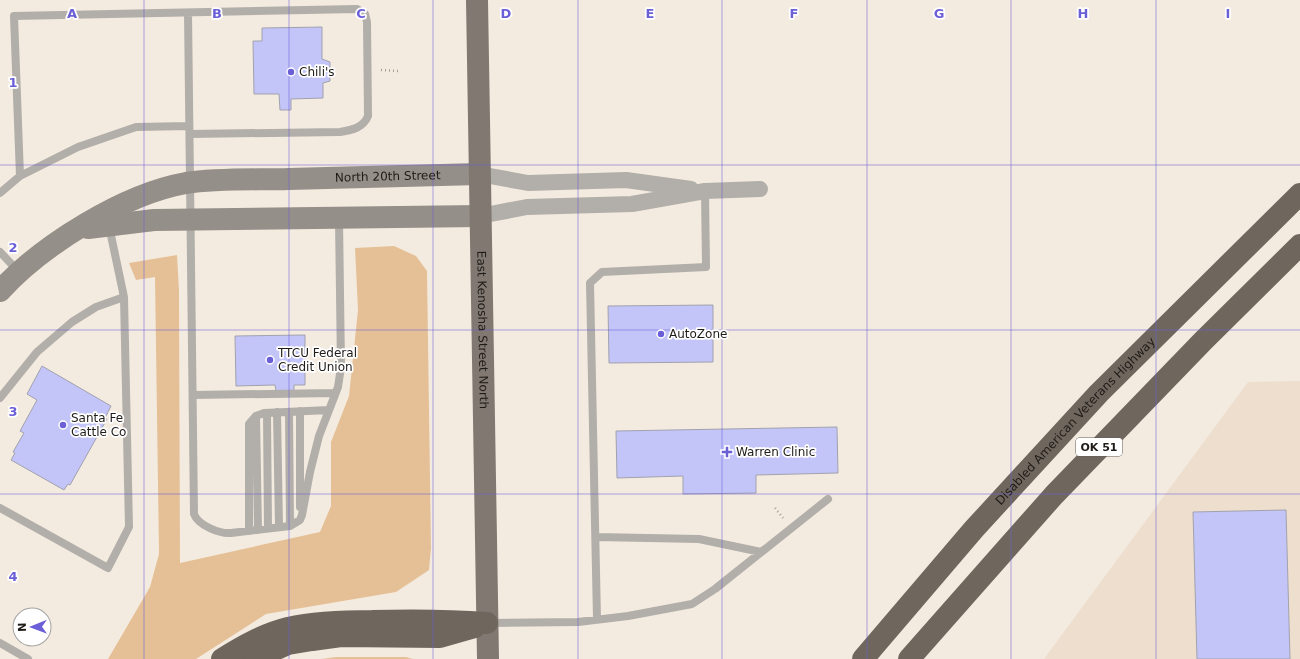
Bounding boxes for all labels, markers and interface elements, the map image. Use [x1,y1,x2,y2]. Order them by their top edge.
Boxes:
text: A [67,6,77,21]
text: B [212,6,222,21]
text: C [356,6,366,21]
text: D [501,6,512,21]
text: E [646,6,654,21]
text: F [790,6,798,21]
text: G [934,6,944,21]
text: H [1078,6,1088,21]
text: I [1226,6,1230,21]
place label: Chili's [299,65,335,79]
marker: Chili's [286,67,296,77]
text: 1 [8,75,18,90]
street label: North 20th Street [335,168,441,185]
text: 2 [8,240,18,255]
street label: East Kenosha Street North [474,251,491,409]
place label: AutoZone [669,327,727,341]
marker: AutoZone [656,329,666,339]
street label: Disabled American Veterans Highway [993,334,1158,508]
place label: TTCU Federal Credit Union [277,346,357,374]
marker: TTCU Federal Credit Union [265,355,275,365]
text: 3 [8,404,18,419]
place label: Santa Fe Cattle Co [71,411,126,439]
marker: Santa Fe Cattle Co [58,420,68,430]
road number: OK 51 [1076,438,1122,456]
place label: Warren Clinic [736,445,815,459]
marker: Warren Clinic [721,446,733,458]
text: 4 [8,569,18,584]
north arrow [12,607,52,647]
text: N [16,622,29,632]

